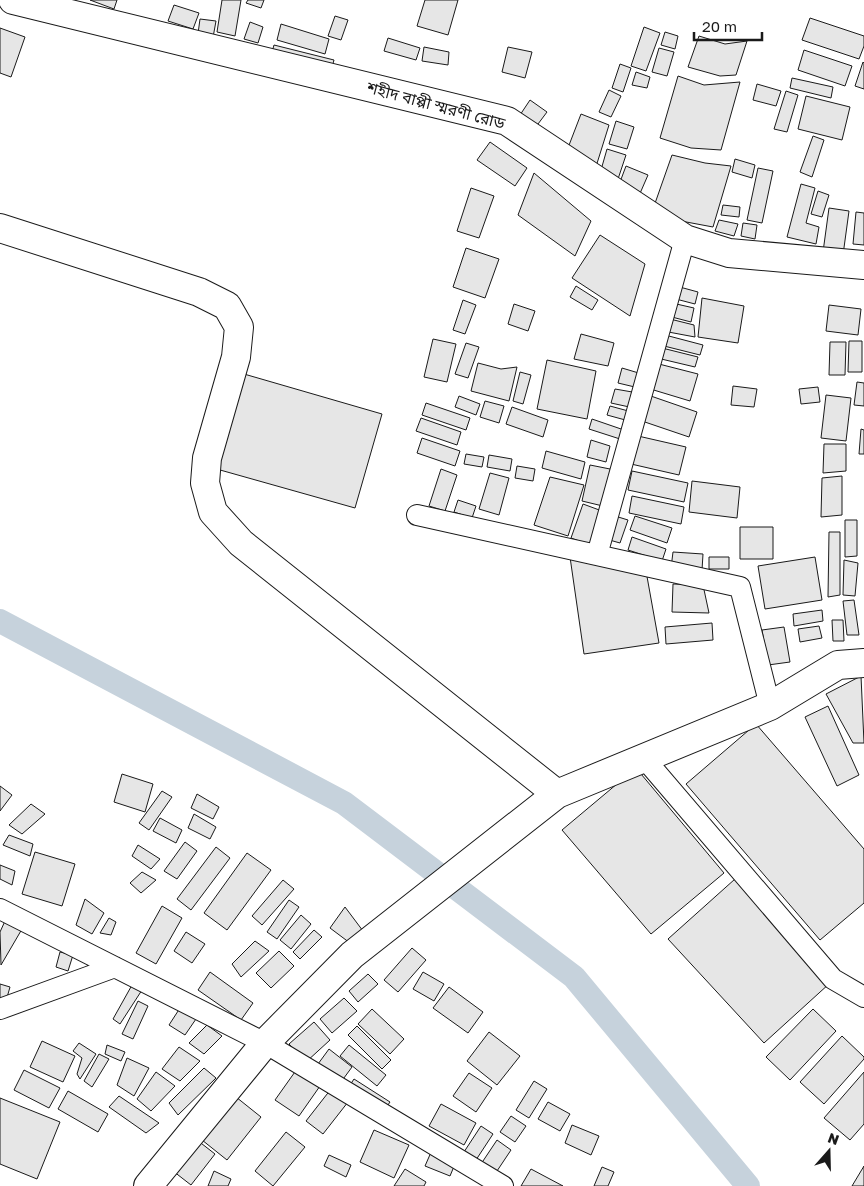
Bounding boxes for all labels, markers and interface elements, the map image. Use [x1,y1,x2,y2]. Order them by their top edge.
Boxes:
scale bar [694,10,762,42]
text: 20 m [702,17,737,35]
street label: শহীদ বাপ্পী স্মরণী রোড [364,77,508,133]
north arrow [804,1126,854,1176]
text: N [826,1129,842,1148]

